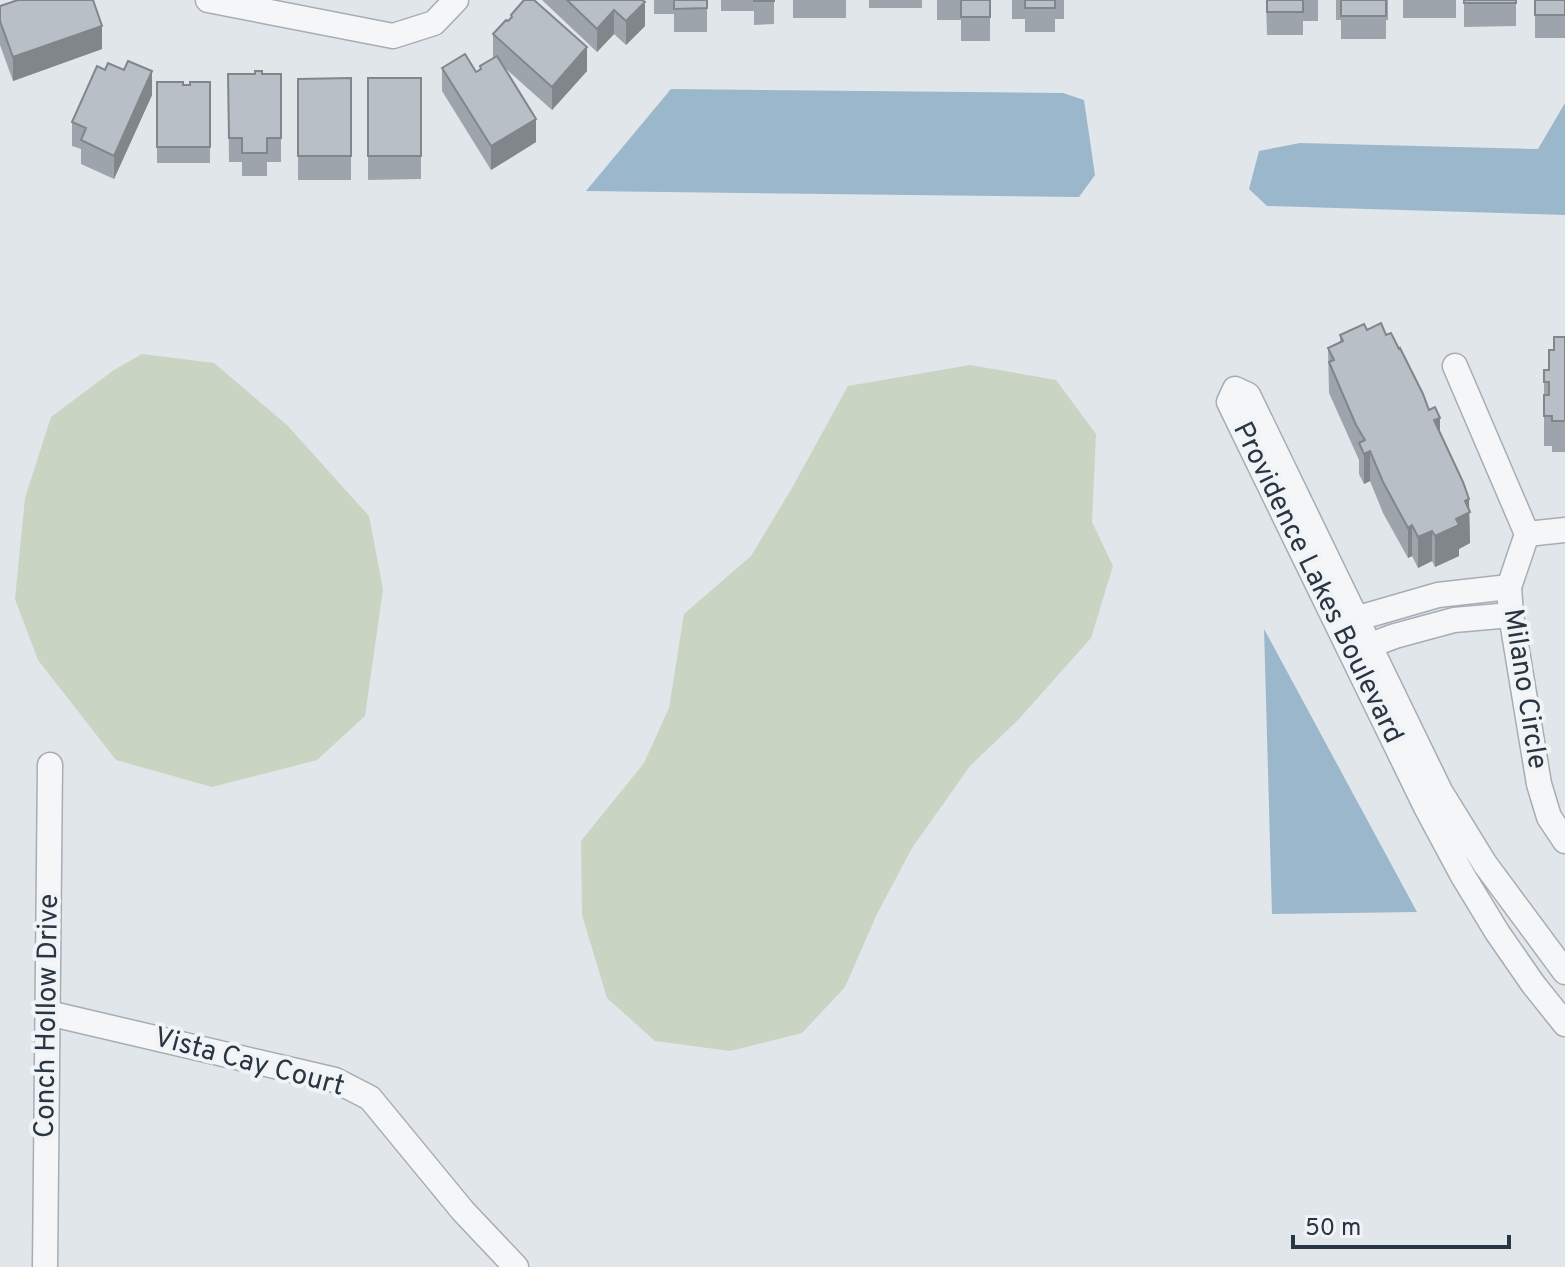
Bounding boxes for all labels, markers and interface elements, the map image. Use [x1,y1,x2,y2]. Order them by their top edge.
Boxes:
street label: Providence Lakes Boulevard [1223,416,1411,750]
street label: Milano Circle [1494,606,1554,772]
street label: Conch Hollow Drive [28,893,68,1139]
street label: Vista Cay Court [150,1020,348,1106]
scale bar [1293,1199,1509,1249]
text: 50 m [1305,1214,1361,1244]

